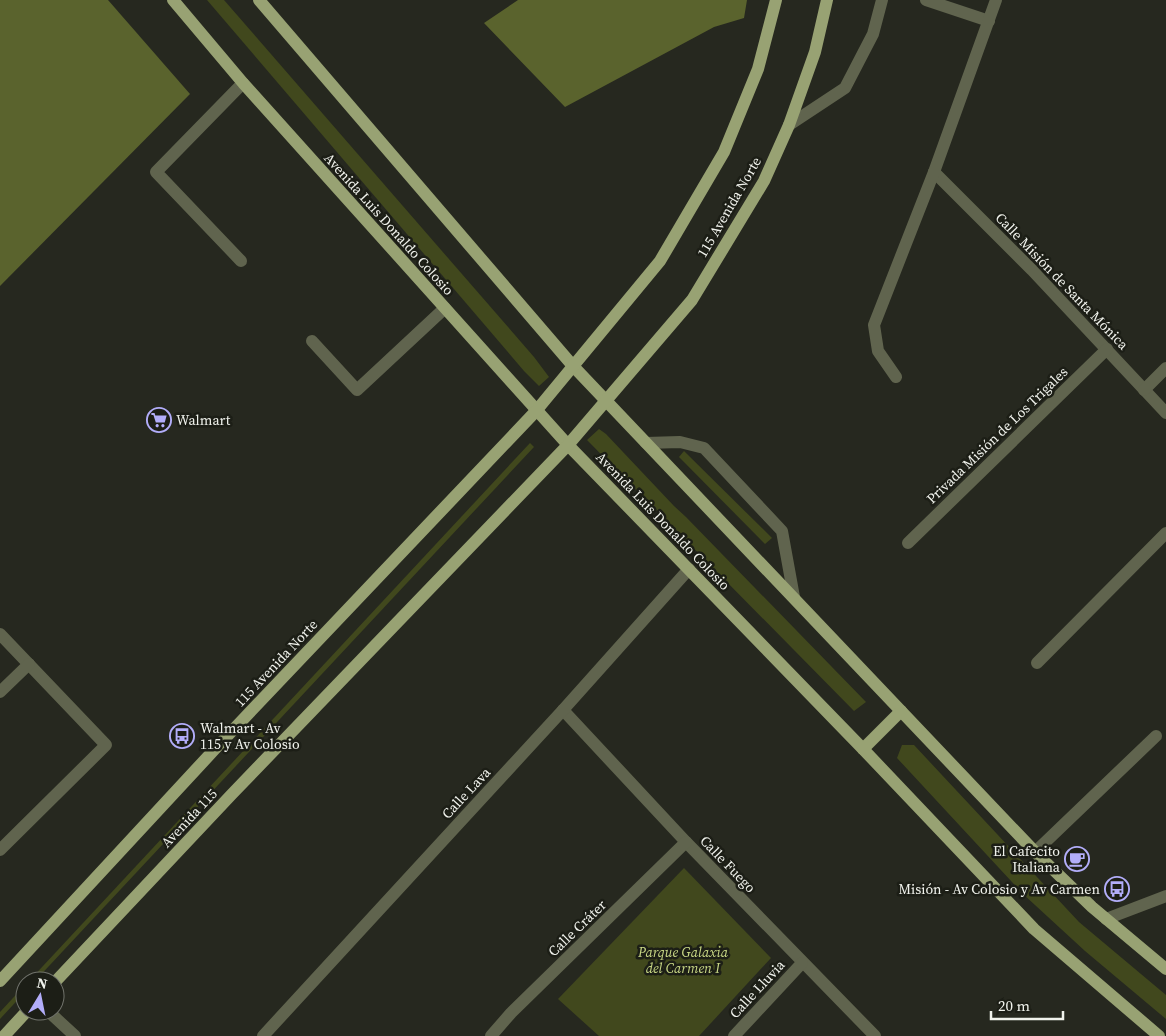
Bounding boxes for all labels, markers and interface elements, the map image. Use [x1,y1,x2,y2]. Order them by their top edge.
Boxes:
street label: Avenida Luis Donaldo Colosio [320,148,459,300]
street label: 115 Avenida Norte [692,153,766,261]
street label: Calle Misión de Santa Mónica [991,208,1134,355]
street label: Privada Misión de Los Trigales [922,362,1072,508]
supermarket icon: Walmart [146,407,172,433]
place label: Walmart [176,410,231,430]
street label: Avenida Luis Donaldo Colosio [591,447,735,595]
street label: 115 Avenida Norte [230,615,322,711]
place label: Walmart - Av 115 y Av Colosio [200,718,300,754]
bus stop icon: Walmart - Av 115 y Av Colosio [169,723,195,749]
street label: Calle Lava [437,762,496,823]
street label: Avenida 115 [156,784,222,852]
street label: Calle Fuego [696,831,761,897]
place label: El Cafecito Italiana [993,841,1061,877]
cafe icon: El Cafecito Italiana [1064,846,1090,872]
bus stop icon: Misión - Av Colosio y Av Carmen [1104,876,1130,902]
place label: Misión - Av Colosio y Av Carmen [898,879,1101,899]
street label: Calle Cráter [543,895,611,961]
park label: Parque Galaxia del Carmen I [637,942,729,978]
street label: Calle Lluvia [725,955,790,1023]
north arrow [15,971,65,1021]
text: N [35,972,49,994]
scale bar [991,988,1064,1020]
text: 20 m [998,995,1030,1016]

